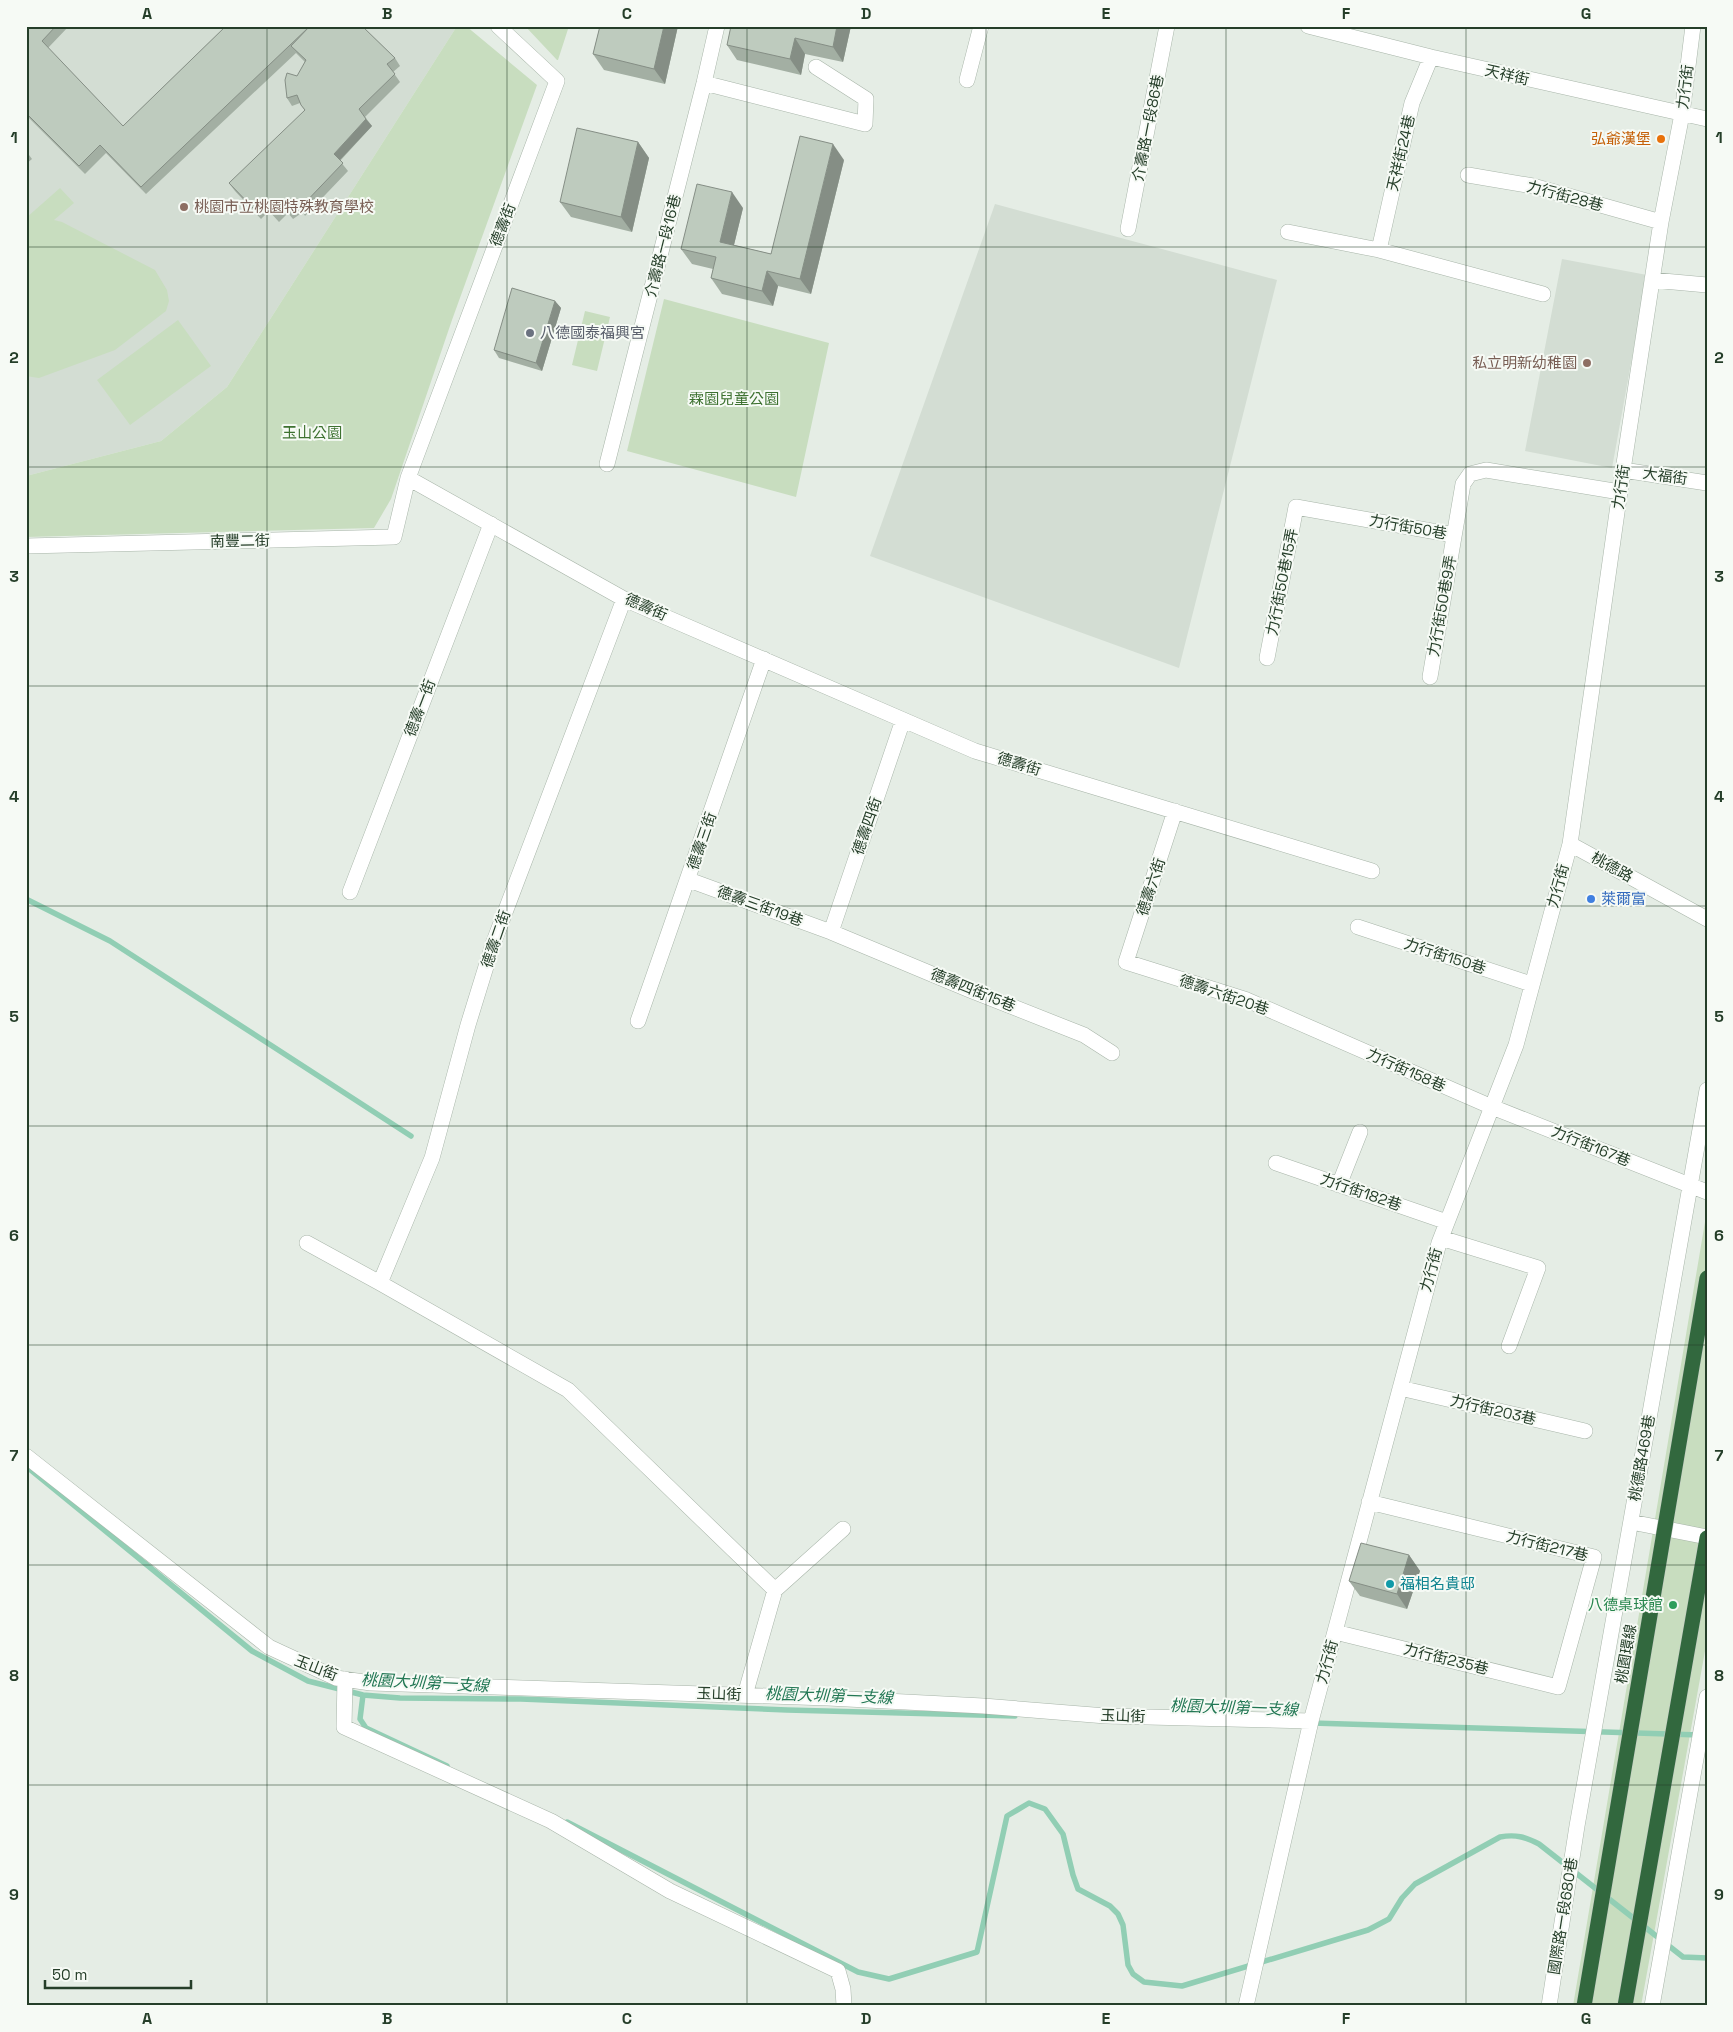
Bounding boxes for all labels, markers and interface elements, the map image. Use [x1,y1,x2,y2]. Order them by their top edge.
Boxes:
text: A [142,3,152,24]
text: B [382,3,392,24]
text: C [622,3,632,24]
text: D [861,3,871,24]
text: E [1102,3,1111,24]
text: F [1342,3,1351,24]
text: G [1581,3,1591,24]
street label: 天祥街 [1483,60,1531,89]
street label: 力行街 [1672,63,1697,110]
street label: 介壽路一段86巷 [1128,73,1167,183]
street label: 天祥街24巷 [1382,113,1419,193]
text: 1 [10,127,18,148]
text: 1 [1715,127,1723,148]
place label: 弘爺漢堡 [1591,129,1651,148]
marker: 弘爺漢堡 [1655,133,1667,145]
street label: 力行街28巷 [1525,176,1605,215]
street label: 介壽路一段16巷 [641,192,684,299]
place label: 桃園市立桃園特殊教育學校 [194,197,374,216]
street label: 德壽街 [486,200,519,249]
marker: 桃園市立桃園特殊教育學校 [178,201,190,213]
place label: 八德國泰福興宮 [540,323,645,342]
marker: 八德國泰福興宮 [524,327,536,339]
text: 2 [9,347,19,368]
text: 2 [1714,347,1724,368]
place label: 私立明新幼稚園 [1472,353,1577,372]
marker: 私立明新幼稚園 [1581,357,1593,369]
park label: 霖園兒童公園 [689,389,779,408]
park label: 玉山公園 [282,423,342,442]
street label: 力行街 [1608,463,1633,511]
street label: 大福街 [1641,463,1689,488]
street label: 力行街50巷 [1368,510,1448,543]
street label: 力行街50巷15弄 [1262,527,1301,637]
street label: 南豐二街 [210,530,270,551]
street label: 力行街50巷9弄 [1423,554,1460,658]
text: 3 [9,566,19,587]
text: 3 [1714,566,1724,587]
street label: 德壽街 [622,589,671,624]
street label: 德壽一街 [400,676,439,739]
street label: 德壽街 [995,748,1043,779]
text: 4 [9,786,19,807]
text: 4 [1714,786,1724,807]
street label: 德壽四街 [848,794,885,857]
street label: 德壽三街 [683,809,720,872]
street label: 桃德路 [1588,847,1637,886]
street label: 德壽六街 [1132,855,1169,918]
street label: 力行街 [1543,862,1573,910]
street label: 德壽三街19巷 [714,881,806,930]
place label: 萊爾富 [1601,889,1646,908]
marker: 萊爾富 [1585,893,1597,905]
street label: 德壽二街 [477,907,514,970]
street label: 力行街150巷 [1402,933,1488,978]
street label: 德壽四街15巷 [928,964,1019,1015]
street label: 德壽六街20巷 [1177,970,1272,1019]
text: 5 [9,1006,19,1027]
text: 5 [1714,1006,1724,1027]
street label: 力行街158巷 [1364,1044,1449,1095]
street label: 力行街167巷 [1549,1121,1634,1170]
street label: 力行街182巷 [1318,1169,1404,1214]
text: 6 [9,1225,19,1246]
text: 6 [1714,1225,1724,1246]
street label: 力行街 [1416,1246,1446,1294]
street label: 力行街203巷 [1448,1390,1538,1429]
street label: 桃德路469巷 [1625,1413,1658,1503]
text: 7 [10,1445,19,1466]
text: 7 [1715,1445,1724,1466]
street label: 力行街217巷 [1504,1526,1590,1565]
place label: 福相名貴邸 [1400,1574,1475,1593]
marker: 福相名貴邸 [1384,1578,1396,1590]
place label: 八德桌球館 [1588,1595,1663,1614]
marker: 八德桌球館 [1667,1599,1679,1611]
street label: 桃園環線 [1611,1623,1640,1685]
street label: 力行街 [1312,1638,1342,1686]
street label: 力行街235巷 [1402,1639,1491,1678]
street label: 玉山街 [292,1651,341,1684]
text: 8 [9,1665,19,1686]
text: 8 [1714,1665,1724,1686]
water label: 桃園大圳第一支線 [361,1669,491,1696]
street label: 玉山街 [696,1683,742,1704]
water label: 桃園大圳第一支線 [765,1683,895,1708]
water label: 桃園大圳第一支線 [1170,1695,1300,1720]
street label: 玉山街 [1100,1705,1146,1726]
street label: 國際路一段680巷 [1544,1856,1581,1976]
text: 9 [9,1884,19,1905]
text: 9 [1714,1884,1724,1905]
scale bar [45,1957,191,1989]
text: 50 m [52,1965,87,1984]
text: A [142,2008,152,2029]
text: B [382,2008,392,2029]
text: C [622,2008,632,2029]
text: D [861,2008,871,2029]
text: E [1102,2008,1111,2029]
text: F [1342,2008,1351,2029]
text: G [1581,2008,1591,2029]

